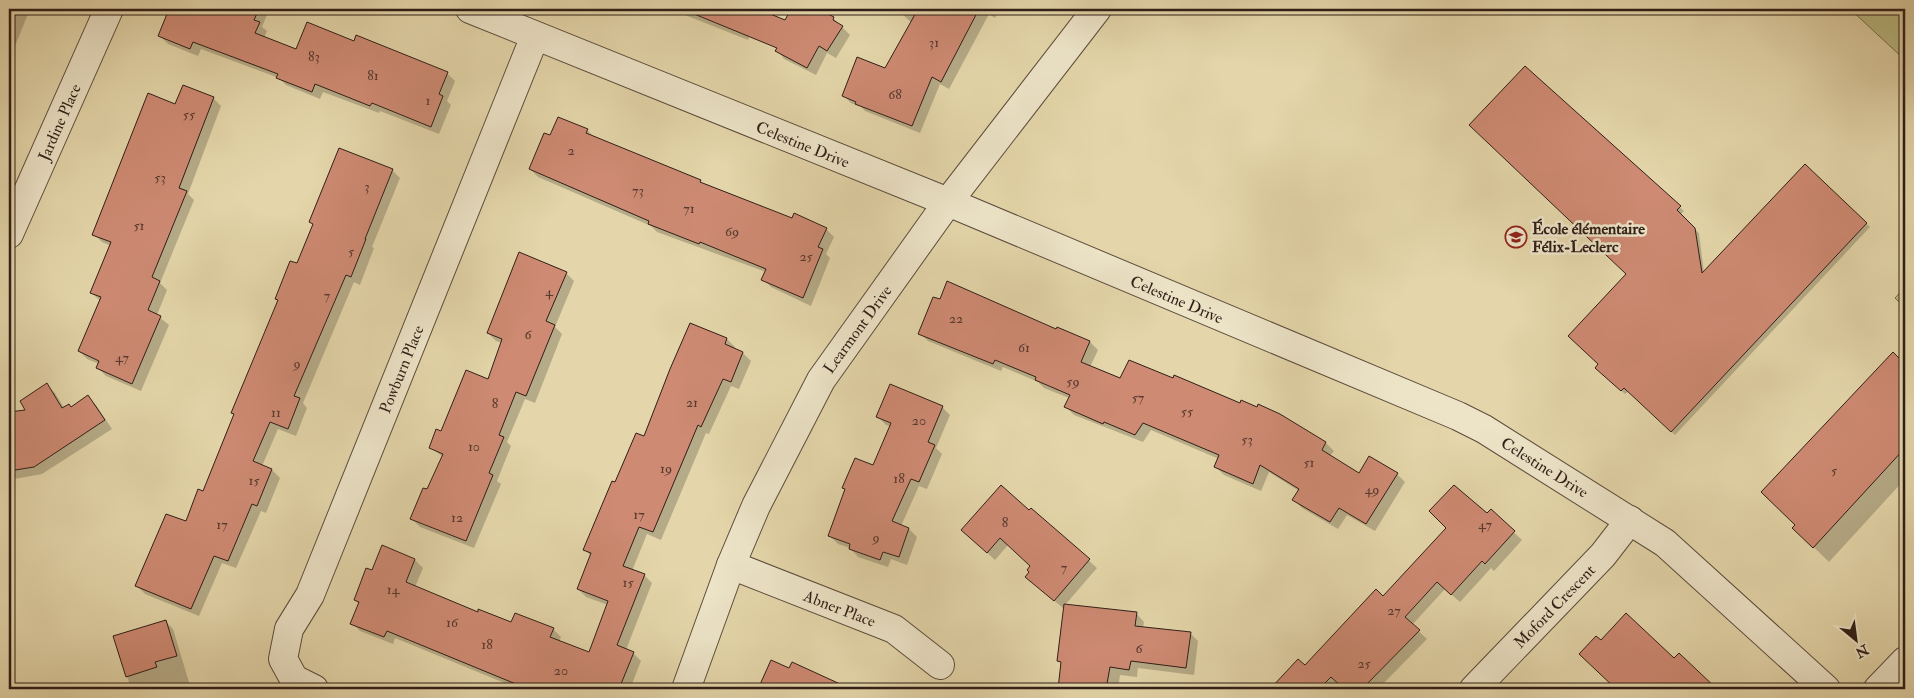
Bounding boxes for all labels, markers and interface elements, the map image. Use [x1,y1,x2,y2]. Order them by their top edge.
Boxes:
house number: 31 [929,34,939,51]
house number: 83 [308,48,320,65]
house number: 81 [367,67,379,84]
street label: Jardine Place [34,81,87,165]
house number: 68 [888,86,902,103]
house number: 1 [426,92,431,109]
house number: 55 [183,106,196,123]
street label: Celestine Drive [753,117,853,173]
house number: 2 [567,142,575,159]
house number: 53 [154,169,166,186]
house number: 3 [364,178,370,195]
house number: 73 [632,182,644,199]
house number: 71 [683,200,695,217]
house number: 51 [133,217,145,234]
place label: École élémentaire Félix-Leclerc [1532,218,1645,257]
house number: 69 [725,223,739,240]
school or university icon: École élémentaire Félix-Leclerc [1504,225,1528,249]
house number: 5 [348,243,355,260]
house number: 25 [799,248,813,265]
street label: Celestine Drive [1127,271,1226,329]
street label: Learmont Drive [819,281,897,378]
house number: 4 [545,283,554,300]
house number: 7 [324,287,331,304]
house number: 22 [949,310,963,327]
street label: Powburn Place [375,322,429,416]
house number: 6 [524,326,532,343]
house number: 61 [1018,339,1030,356]
house number: 47 [115,349,129,366]
house number: 9 [292,355,301,372]
house number: 59 [1066,373,1080,390]
house number: 57 [1132,389,1145,406]
house number: 21 [686,394,698,411]
house number: 8 [492,395,499,412]
house number: 55 [1181,403,1194,420]
house number: 11 [271,404,281,421]
house number: 20 [912,412,926,429]
house number: 53 [1241,431,1253,448]
street label: Celestine Drive [1497,433,1592,503]
house number: 10 [468,438,480,455]
house number: 51 [1303,454,1315,471]
house number: 19 [660,460,672,477]
house number: 5 [1831,462,1838,479]
house number: 18 [893,470,905,487]
house number: 15 [248,472,260,489]
house number: 49 [1365,481,1379,498]
house number: 17 [633,506,645,523]
house number: 12 [451,509,463,526]
house number: 8 [1002,514,1009,531]
house number: 17 [216,516,228,533]
house number: 47 [1478,516,1492,533]
house number: 9 [871,529,880,546]
house number: 7 [1061,559,1068,576]
street label: Moford Crescent [1510,561,1600,653]
house number: 15 [622,574,634,591]
house number: 14 [387,581,401,598]
street label: Abner Place [800,586,879,632]
house number: 27 [1387,602,1401,619]
house number: 16 [446,614,459,631]
north arrow [1832,616,1882,666]
house number: 18 [481,636,493,653]
house number: 6 [1135,640,1143,657]
text: N [1852,640,1873,662]
house number: 25 [1357,655,1371,672]
house number: 20 [554,662,568,679]

